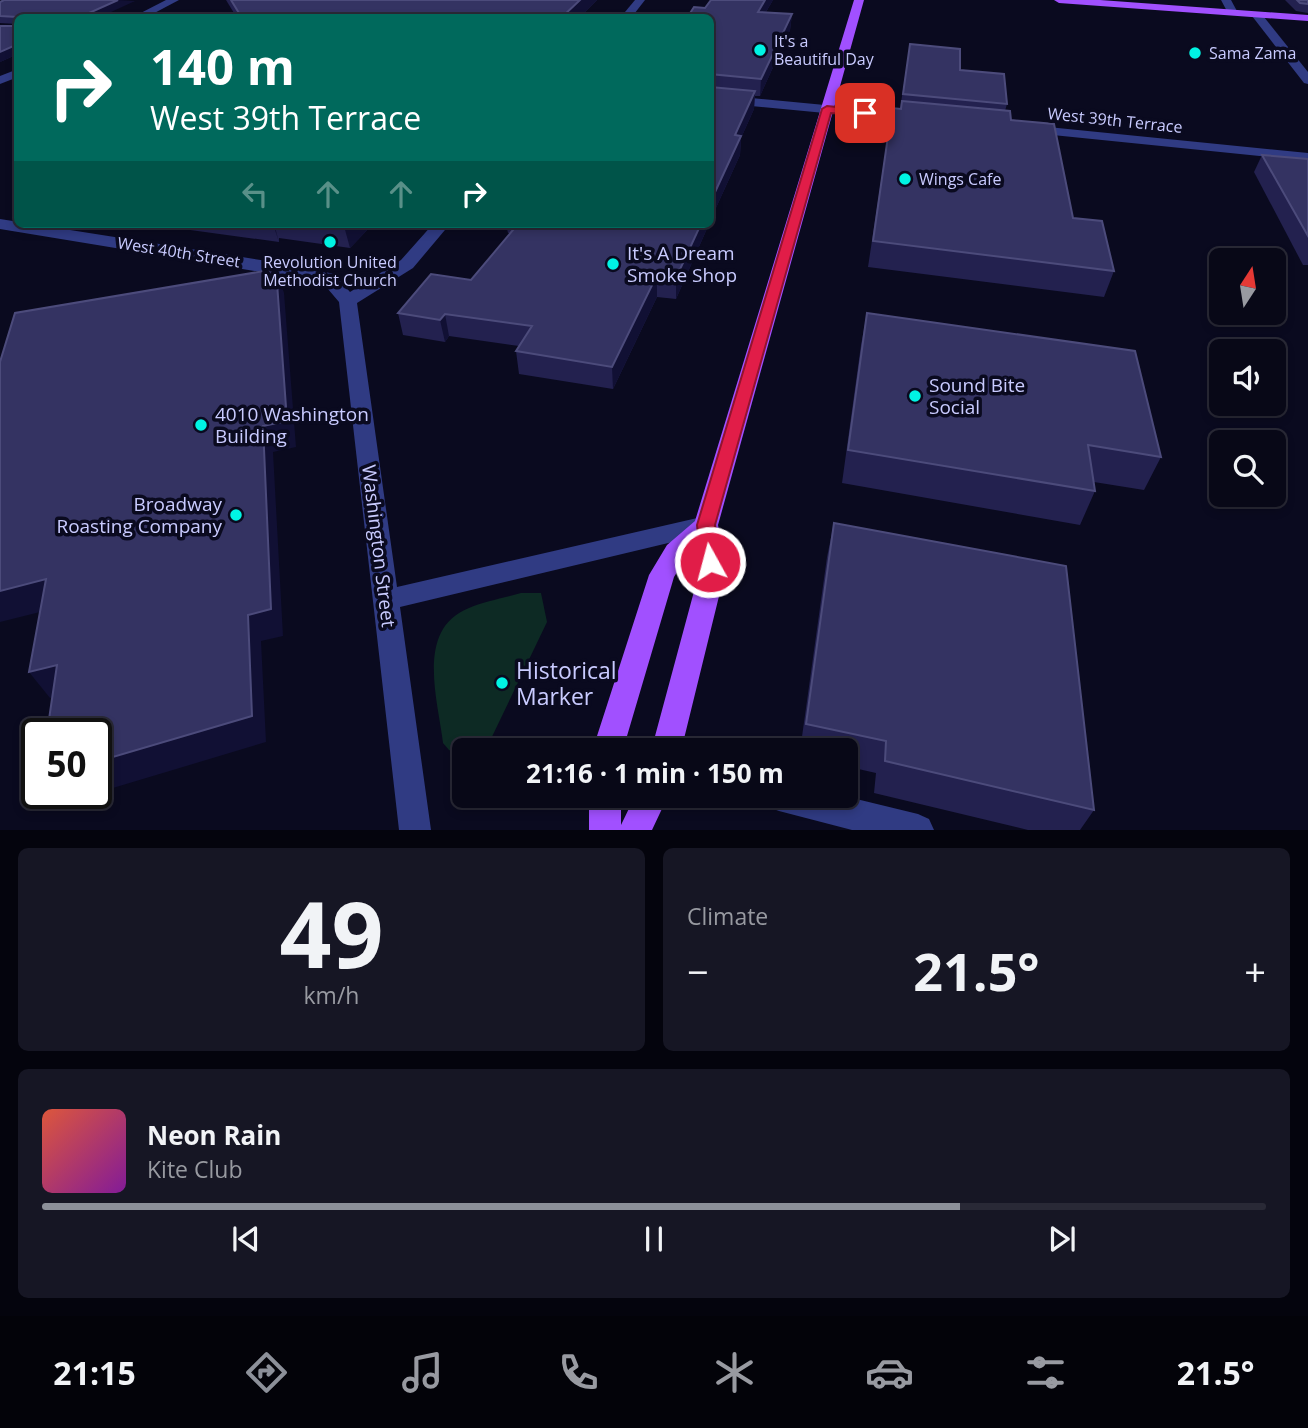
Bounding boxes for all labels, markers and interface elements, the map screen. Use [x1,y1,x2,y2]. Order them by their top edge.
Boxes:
place label: It's a Beautiful Day [774,30,875,70]
text: 140 m [150,33,295,99]
icon: right [35,42,126,133]
marker: It's a Beautiful Day [752,42,768,58]
place label: Sama Zama [1209,42,1296,64]
marker: Sama Zama [1187,45,1203,61]
pin [835,83,895,143]
icon: arrive [846,94,884,132]
text: West 39th Terrace [150,96,421,139]
street label: West 39th Terrace [1046,102,1184,138]
place label: Wings Cafe [919,168,1001,190]
marker: Wings Cafe [897,171,913,187]
icon: left [236,175,274,213]
icon: ahead [309,175,347,213]
icon: ahead [382,175,420,213]
icon: right [455,175,493,213]
street label: West 40th Street [116,231,242,273]
marker: Revolution United Methodist Church [322,234,338,250]
place label: It's A Dream Smoke Shop [627,240,737,288]
north arrow [1209,248,1286,326]
map controls [1209,248,1286,507]
place label: Revolution United Methodist Church [263,251,397,291]
marker: It's A Dream Smoke Shop [605,256,621,272]
button: sound [1209,339,1286,416]
place label: Sound Bite Social [929,372,1025,420]
marker: Sound Bite Social [907,388,923,404]
place label: 4010 Washington Building [215,401,369,449]
marker: 4010 Washington Building [193,417,209,433]
button: search [1209,430,1286,507]
street label: Washington Street [356,463,402,629]
place label: Broadway Roasting Company [56,491,222,539]
marker: Broadway Roasting Company [228,507,244,523]
position arrow [673,525,747,599]
place label: Historical Marker [516,654,617,712]
marker: Historical Marker [494,675,510,691]
speed limit sign: 50 [21,718,112,809]
text: 21:16 · 1 min · 150 m [526,755,784,791]
text: 49 [279,871,384,995]
text: Climate [687,900,768,932]
text: 21.5° [913,935,1040,1006]
text: − [687,945,709,997]
text: + [1244,945,1266,997]
text: km/h [304,979,359,1011]
text: Neon Rain [147,1117,281,1153]
text: Kite Club [147,1153,242,1185]
icon: previous [227,1220,265,1258]
icon: pause [635,1220,673,1258]
icon: next [1043,1220,1081,1258]
icon: directions [242,1348,291,1397]
icon: music [398,1348,447,1397]
icon: phone [554,1348,603,1397]
icon: climate [710,1348,759,1397]
icon: car [865,1348,914,1397]
icon: filters [1021,1348,1070,1397]
text: 21:15 [53,1351,136,1394]
text: 21.5° [1177,1351,1255,1394]

